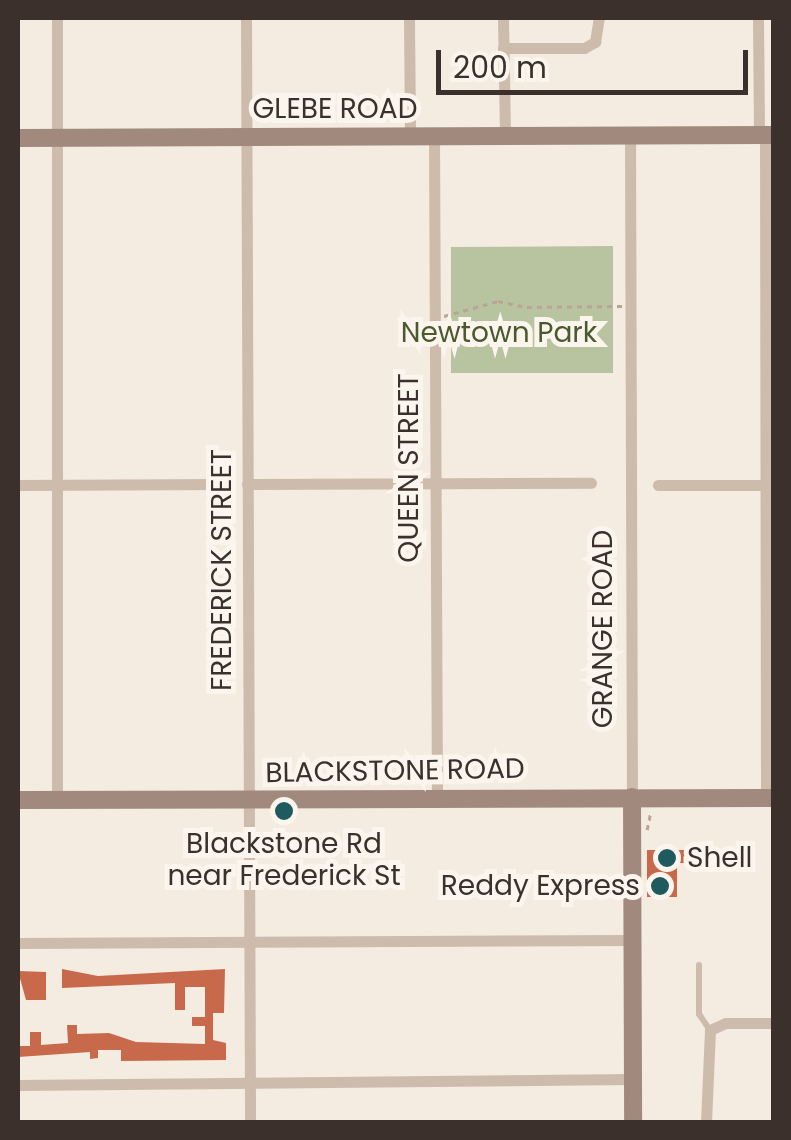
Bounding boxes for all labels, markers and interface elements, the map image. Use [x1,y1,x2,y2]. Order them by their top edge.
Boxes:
scale bar [441,30,754,92]
text: 200 m [453,46,547,89]
street label: GLEBE ROAD [253,92,417,126]
park label: Newtown Park [401,316,597,350]
street label: QUEEN STREET [392,373,426,563]
street label: FREDERICK STREET [205,449,239,691]
street label: GRANGE ROAD [586,530,620,728]
street label: BLACKSTONE ROAD [265,752,525,790]
marker: Blackstone Rd near Frederick St [273,800,295,822]
place label: Blackstone Rd near Frederick St [167,827,401,893]
place label: Shell [687,841,752,875]
marker: Shell [656,847,678,869]
place label: Reddy Express [441,869,640,903]
marker: Reddy Express [649,875,671,897]

